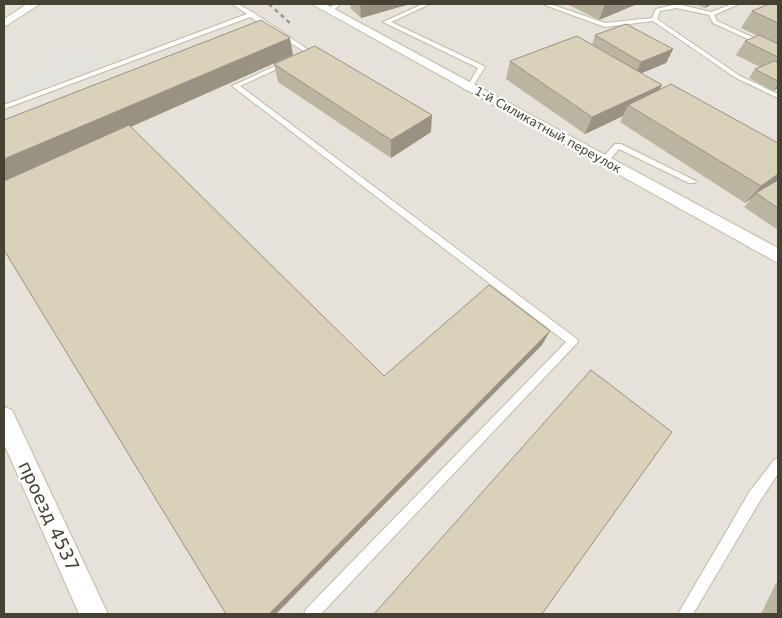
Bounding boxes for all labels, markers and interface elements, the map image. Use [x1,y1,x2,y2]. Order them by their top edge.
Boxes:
street label: 1-й Силикатный переулок [472,84,624,176]
street label: проезд 4537 [14,458,84,574]

